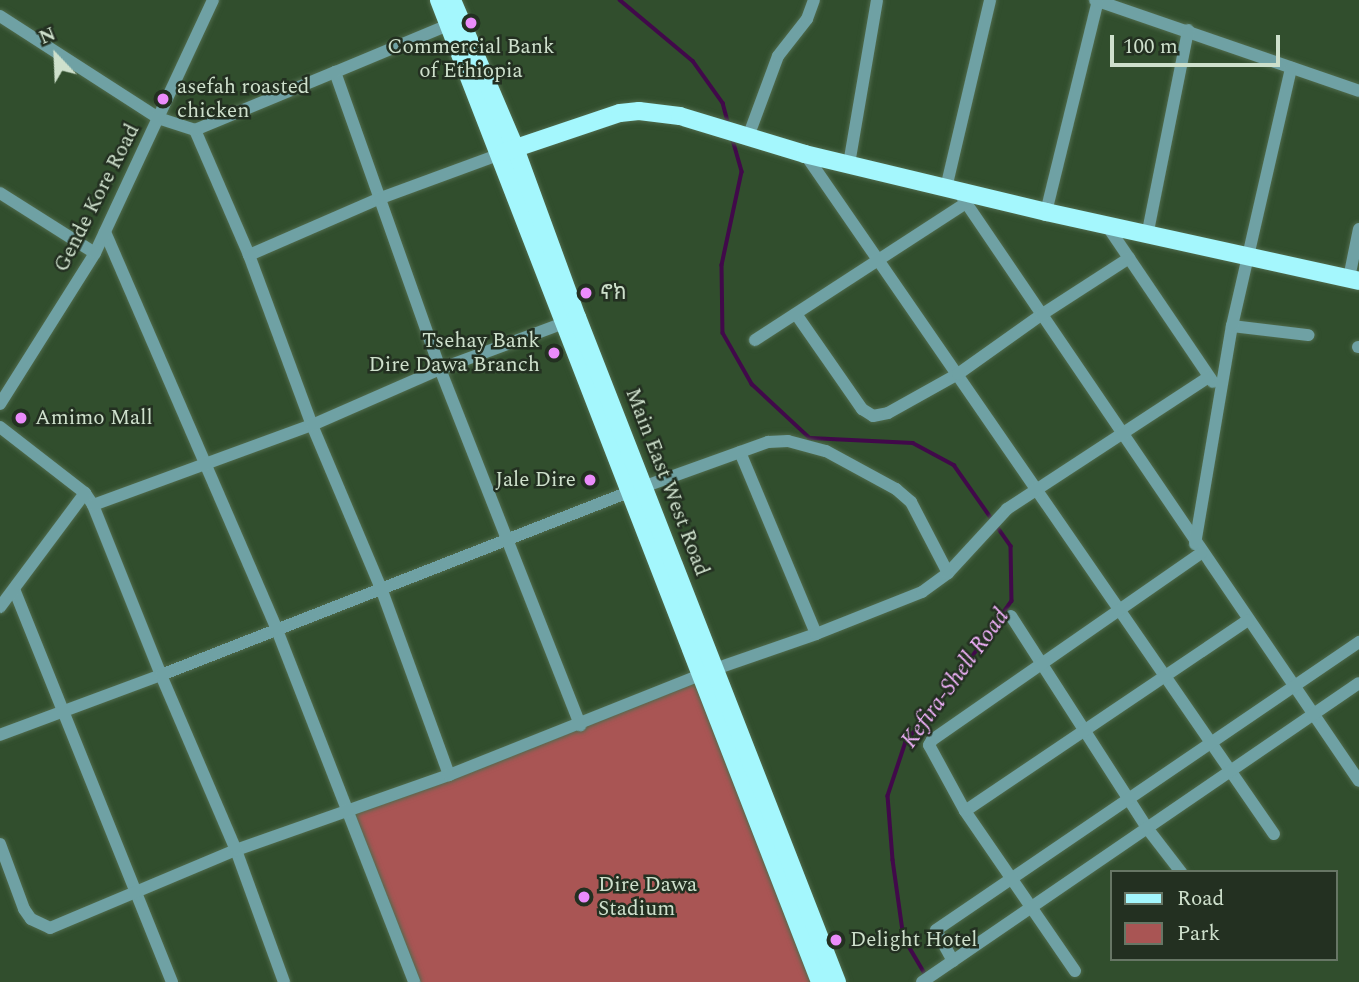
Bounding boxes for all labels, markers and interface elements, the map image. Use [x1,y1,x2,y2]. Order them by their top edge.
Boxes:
marker: Commercial Bank of Ethiopia [463,15,479,31]
text: N [35,20,60,53]
north arrow [21,21,91,91]
scale bar [1114,21,1284,65]
text: 100 m [1123,31,1178,63]
place label: Commercial Bank of Ethiopia [387,34,555,84]
place label: asefah roasted chicken [177,74,310,124]
marker: asefah roasted chicken [155,91,171,107]
street label: Gende Kore Road [49,120,145,276]
place label: ኖክ [600,280,627,306]
marker: ኖክ [578,285,594,301]
place label: Tsehay Bank Dire Dawa Branch [368,328,540,378]
marker: Tsehay Bank Dire Dawa Branch [546,345,562,361]
street label: Main East West Road [620,385,714,579]
place label: Amimo Mall [35,405,153,431]
marker: Amimo Mall [13,410,29,426]
place label: Jale Dire [495,467,576,493]
marker: Jale Dire [582,472,598,488]
water label: Kefira-Shell Road [896,604,1016,754]
legend [1110,870,1338,961]
place label: Dire Dawa Stadium [598,872,697,922]
text: Road [1177,883,1224,915]
marker: Dire Dawa Stadium [576,889,592,905]
text: Park [1177,918,1220,950]
place label: Delight Hotel [850,927,977,953]
marker: Delight Hotel [828,932,844,948]

